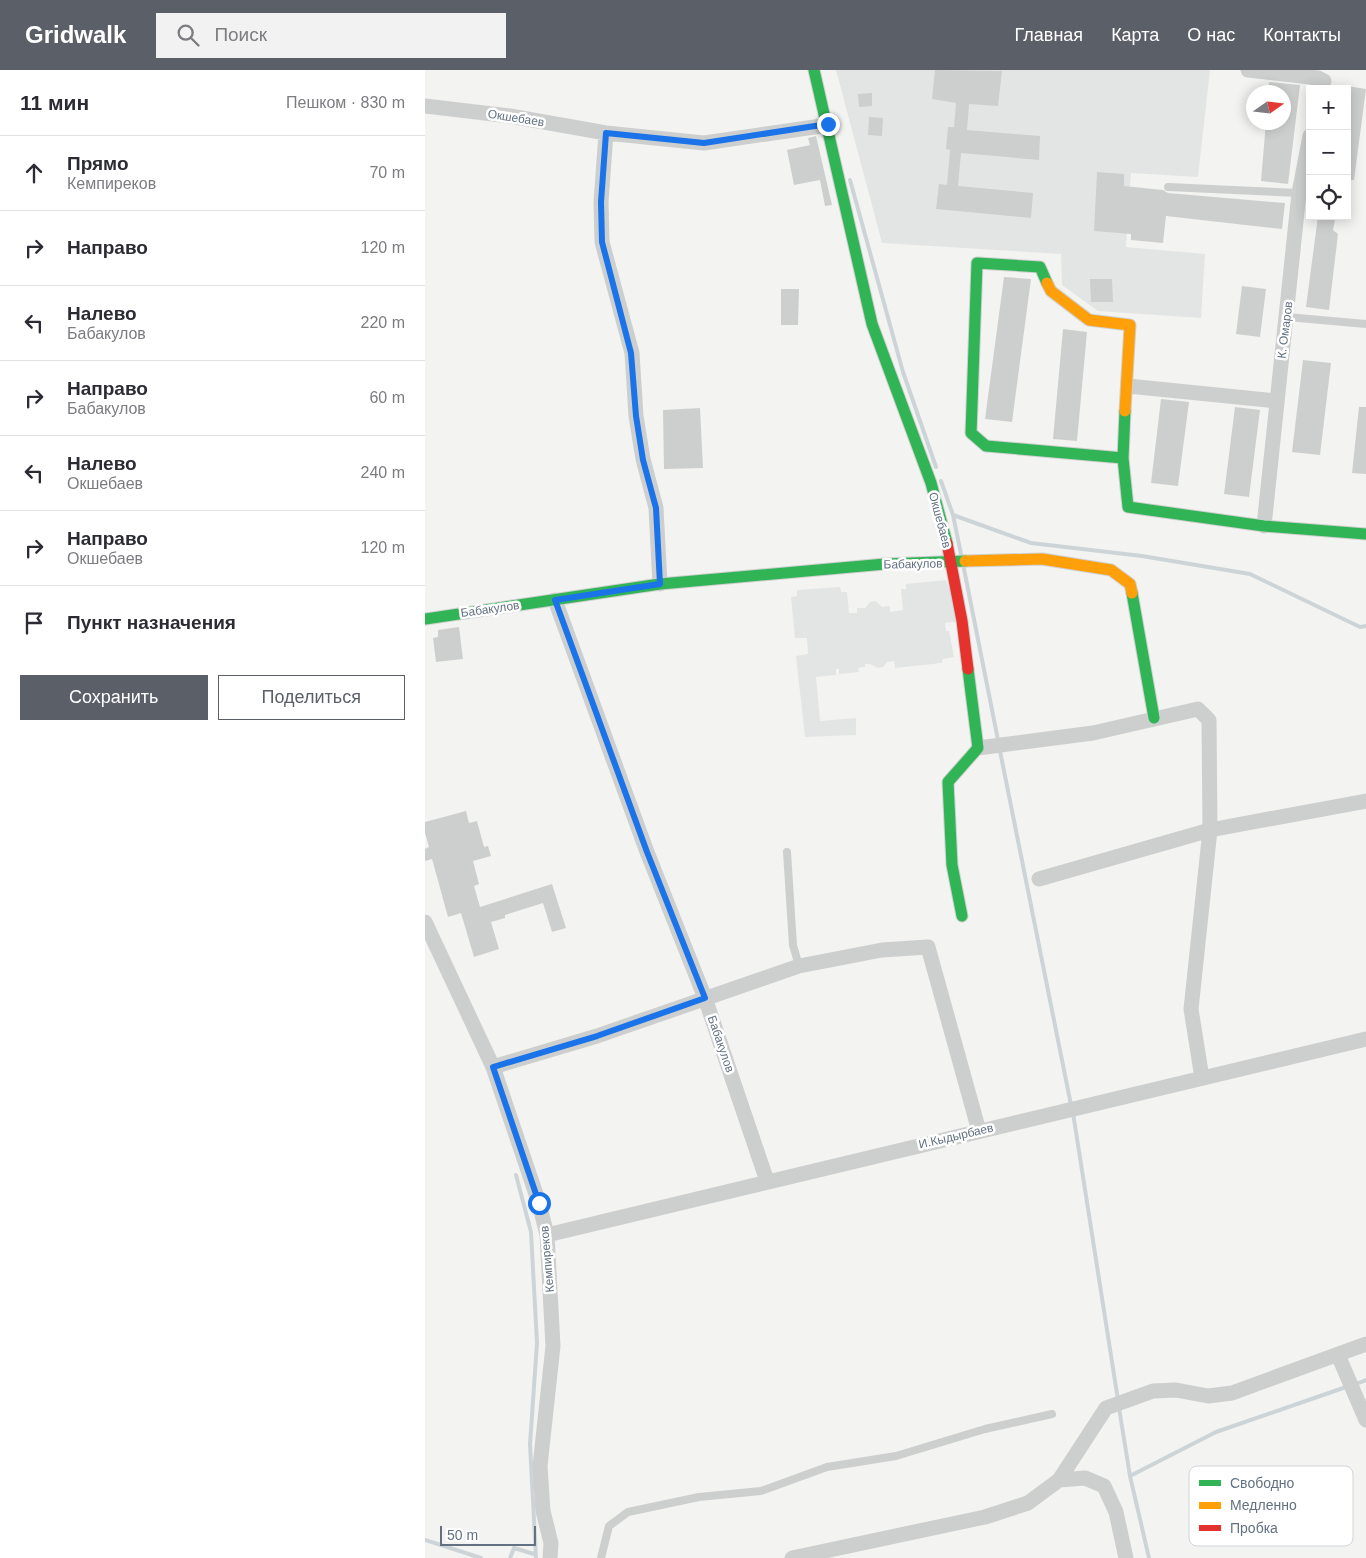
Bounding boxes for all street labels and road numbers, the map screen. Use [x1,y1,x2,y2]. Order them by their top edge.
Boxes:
street label: Окшебаев [487,107,545,129]
street label: К. Омаров [1275,301,1295,359]
street label: Окшебаев [926,491,954,549]
street label: Бабакулов [883,556,943,572]
street label: Бабакулов [460,598,520,620]
street label: Бабакулов [705,1014,737,1074]
street label: И.Кыдырбаев [917,1121,995,1151]
street label: Кемпиреков [537,1225,557,1293]

